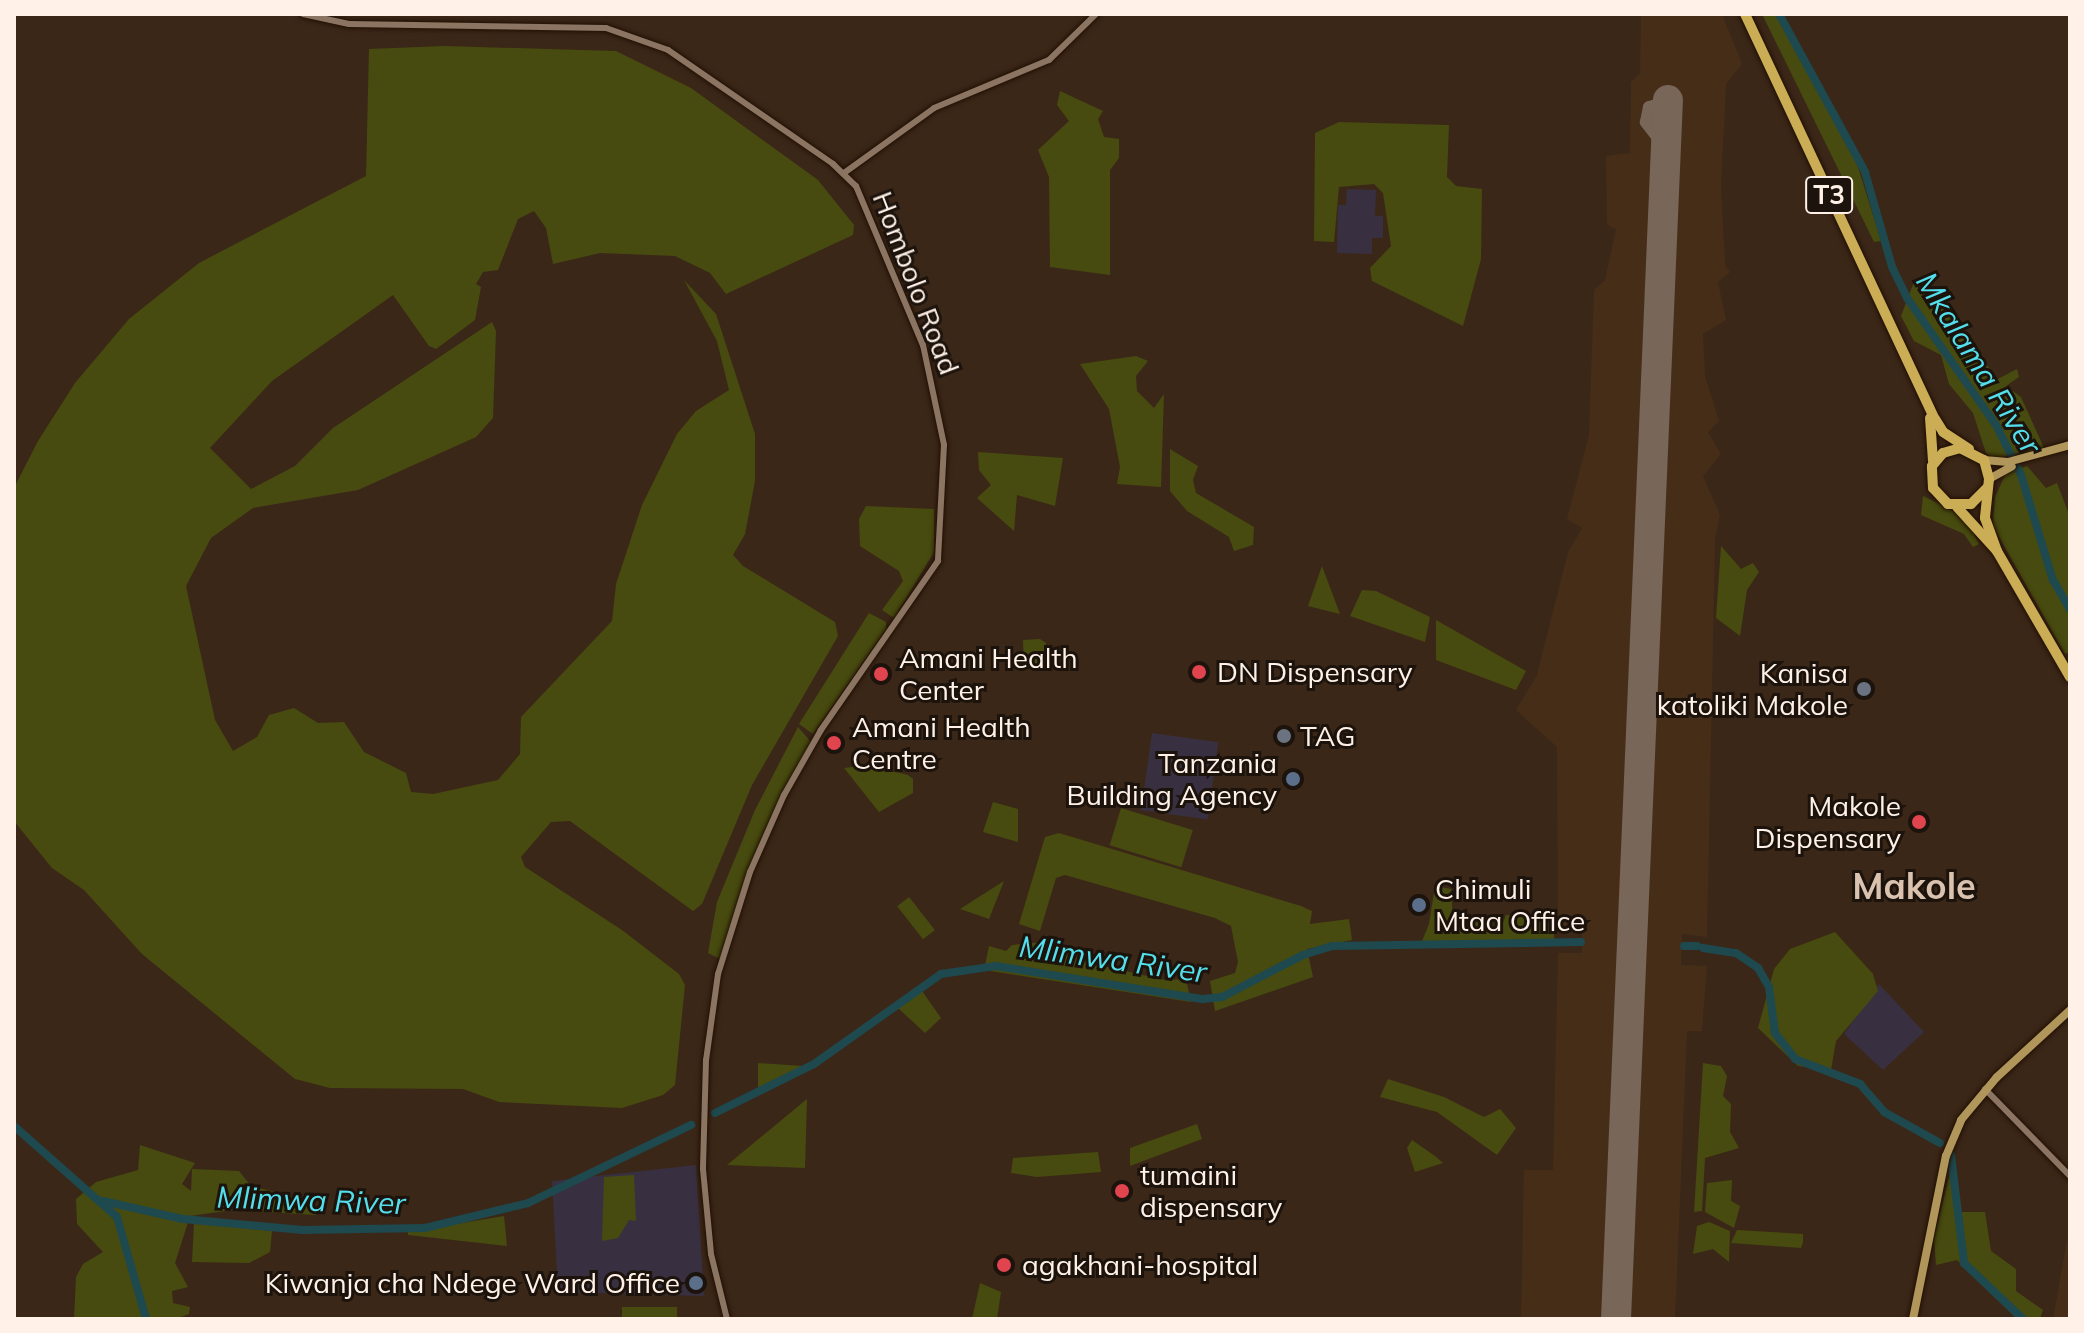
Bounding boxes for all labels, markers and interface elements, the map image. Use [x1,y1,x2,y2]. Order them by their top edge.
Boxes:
road number: T3 [1805,173,1853,217]
street label: Hombolo Road [866,187,966,379]
water label: Mkalama River [1909,266,2049,460]
place label: Amani Health Center [899,641,1078,707]
place label: DN Dispensary [1217,655,1413,689]
place label: Kanisa katoliki Makole [1657,656,1848,722]
marker: DN Dispensary [1188,661,1210,683]
marker: Amani Health Center [870,663,892,685]
marker: Kanisa katoliki Makole [1855,680,1873,698]
place label: Amani Health Centre [852,710,1031,776]
place label: TAG [1300,719,1355,753]
marker: TAG [1275,727,1293,745]
marker: Amani Health Centre [823,732,845,754]
place label: Tanzania Building Agency [1067,746,1277,812]
marker: Tanzania Building Agency [1284,770,1302,788]
place label: Makole Dispensary [1755,789,1901,855]
marker: Makole Dispensary [1908,811,1930,833]
district label: Makole [1852,864,1976,908]
place label: Chimuli Mtaa Office [1435,872,1585,938]
marker: Chimuli Mtaa Office [1410,896,1428,914]
water label: Mlimwa River [1017,928,1209,990]
place label: tumaini dispensary [1140,1158,1282,1224]
water label: Mlimwa River [216,1179,406,1221]
marker: tumaini dispensary [1111,1180,1133,1202]
place label: agakhani-hospital [1022,1248,1258,1282]
marker: agakhani-hospital [993,1254,1015,1276]
place label: Kiwanja cha Ndege Ward Office [265,1266,680,1300]
marker: Kiwanja cha Ndege Ward Office [687,1274,705,1292]

